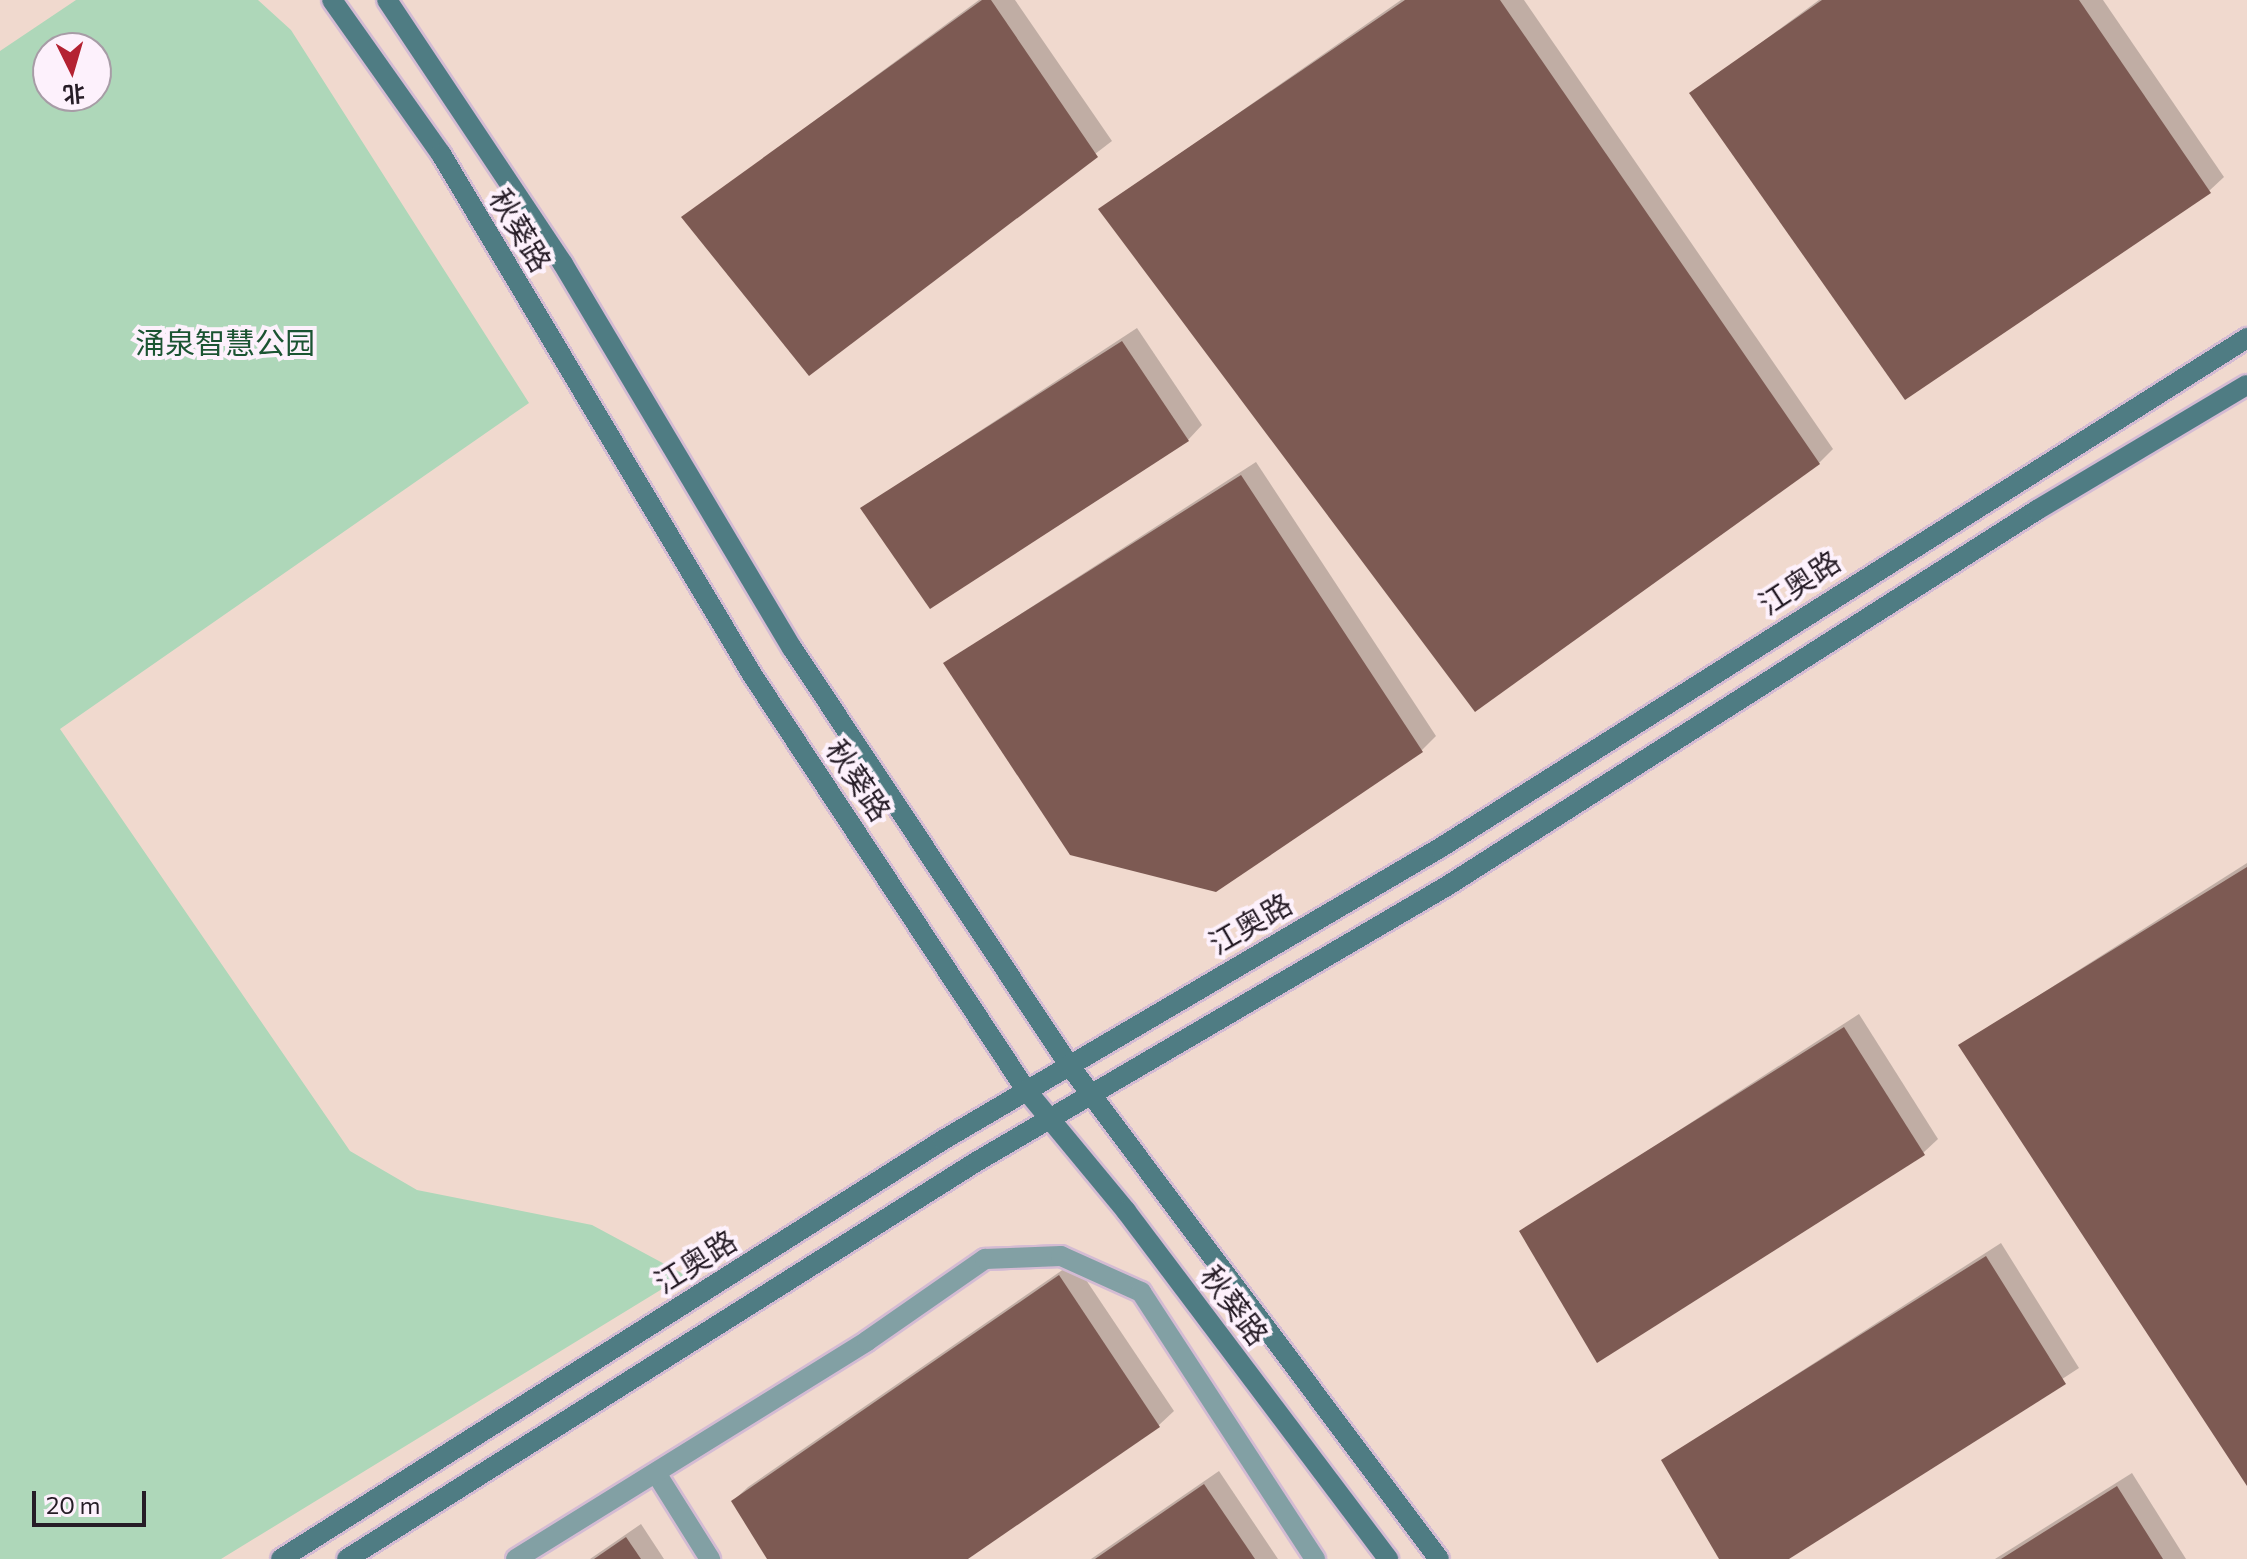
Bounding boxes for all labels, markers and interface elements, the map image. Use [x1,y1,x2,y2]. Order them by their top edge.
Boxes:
north arrow [32,32,112,112]
text: 北 [62,80,86,109]
street label: 秋葵路 [482,182,560,278]
park label: 涌泉智慧公园 [135,324,315,360]
street label: 江奥路 [1751,542,1847,622]
street label: 秋葵路 [819,733,899,827]
street label: 江奥路 [1202,885,1298,961]
street label: 江奥路 [647,1222,743,1300]
street label: 秋葵路 [1194,1258,1276,1352]
scale bar [36,1475,150,1525]
text: 20 m [46,1490,100,1519]

